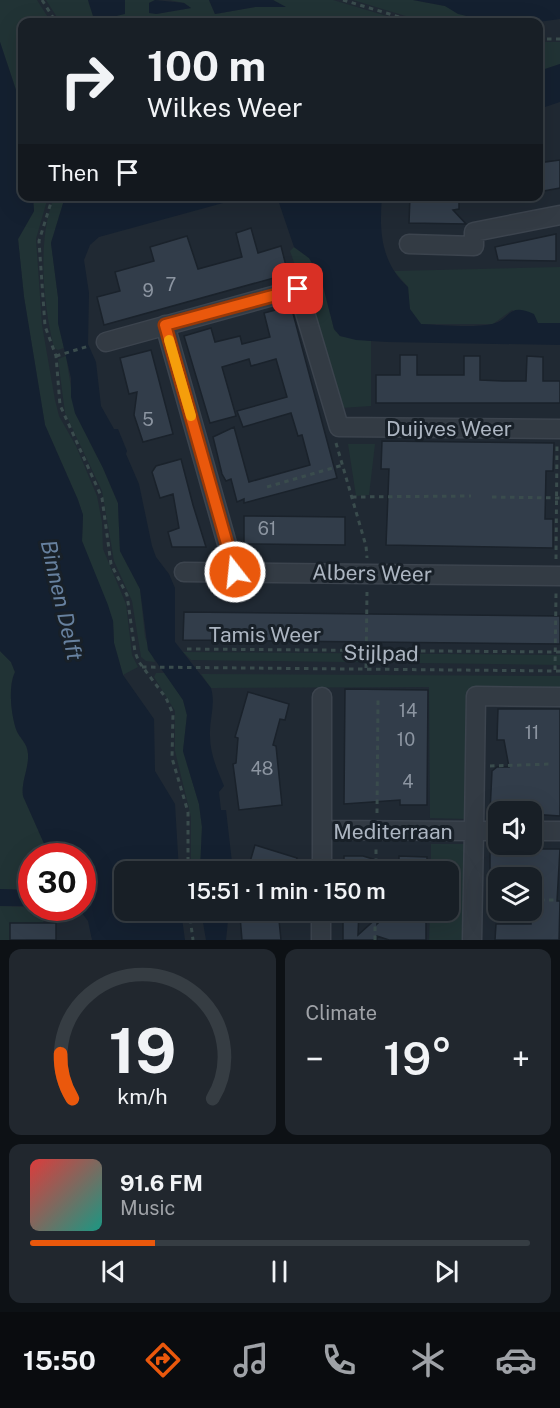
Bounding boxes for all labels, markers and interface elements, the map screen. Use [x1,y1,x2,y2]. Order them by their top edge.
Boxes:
text: 100 m [147,41,266,90]
icon: right [48,42,126,120]
text: Wilkes Weer [147,91,303,123]
icon: arrive [111,156,144,189]
text: Then [48,160,99,186]
pin [272,263,323,314]
icon: arrive [281,272,314,305]
house number: 7 [166,274,176,295]
house number: 9 [142,280,154,301]
house number: 5 [142,409,154,430]
street label: Duijves Weer [386,416,512,441]
house number: 61 [258,518,276,539]
water label: Binnen Delft [36,537,89,663]
position arrow [203,540,267,604]
street label: Albers Weer [312,559,432,587]
street label: Tamis Weer [209,622,321,647]
street label: Stijlpad [343,640,419,666]
house number: 14 [399,700,417,721]
house number: 11 [525,722,539,743]
house number: 10 [397,729,415,750]
house number: 48 [251,758,273,779]
house number: 4 [402,771,414,792]
map controls [488,801,542,921]
button: sound [488,801,542,855]
street label: Mediterraan [333,819,453,844]
speed limit sign: 30 [18,843,96,921]
button: layers [488,867,542,921]
text: 15:51 · 1 min · 150 m [187,878,386,904]
text: Climate [306,1001,377,1025]
text: 19 [108,1014,176,1087]
text: 19° [383,1032,452,1085]
text: − [306,1040,324,1078]
text: + [512,1040,530,1078]
text: km/h [117,1084,167,1109]
text: 91.6 FM [120,1170,203,1196]
text: Music [120,1196,175,1220]
icon: previous [97,1255,130,1288]
icon: pause [263,1255,296,1288]
icon: next [430,1255,463,1288]
icon: directions [142,1339,184,1381]
icon: music [230,1339,272,1381]
icon: phone [318,1339,360,1381]
icon: climate [407,1339,449,1381]
icon: car [495,1339,537,1381]
text: 15:50 [23,1344,96,1376]

